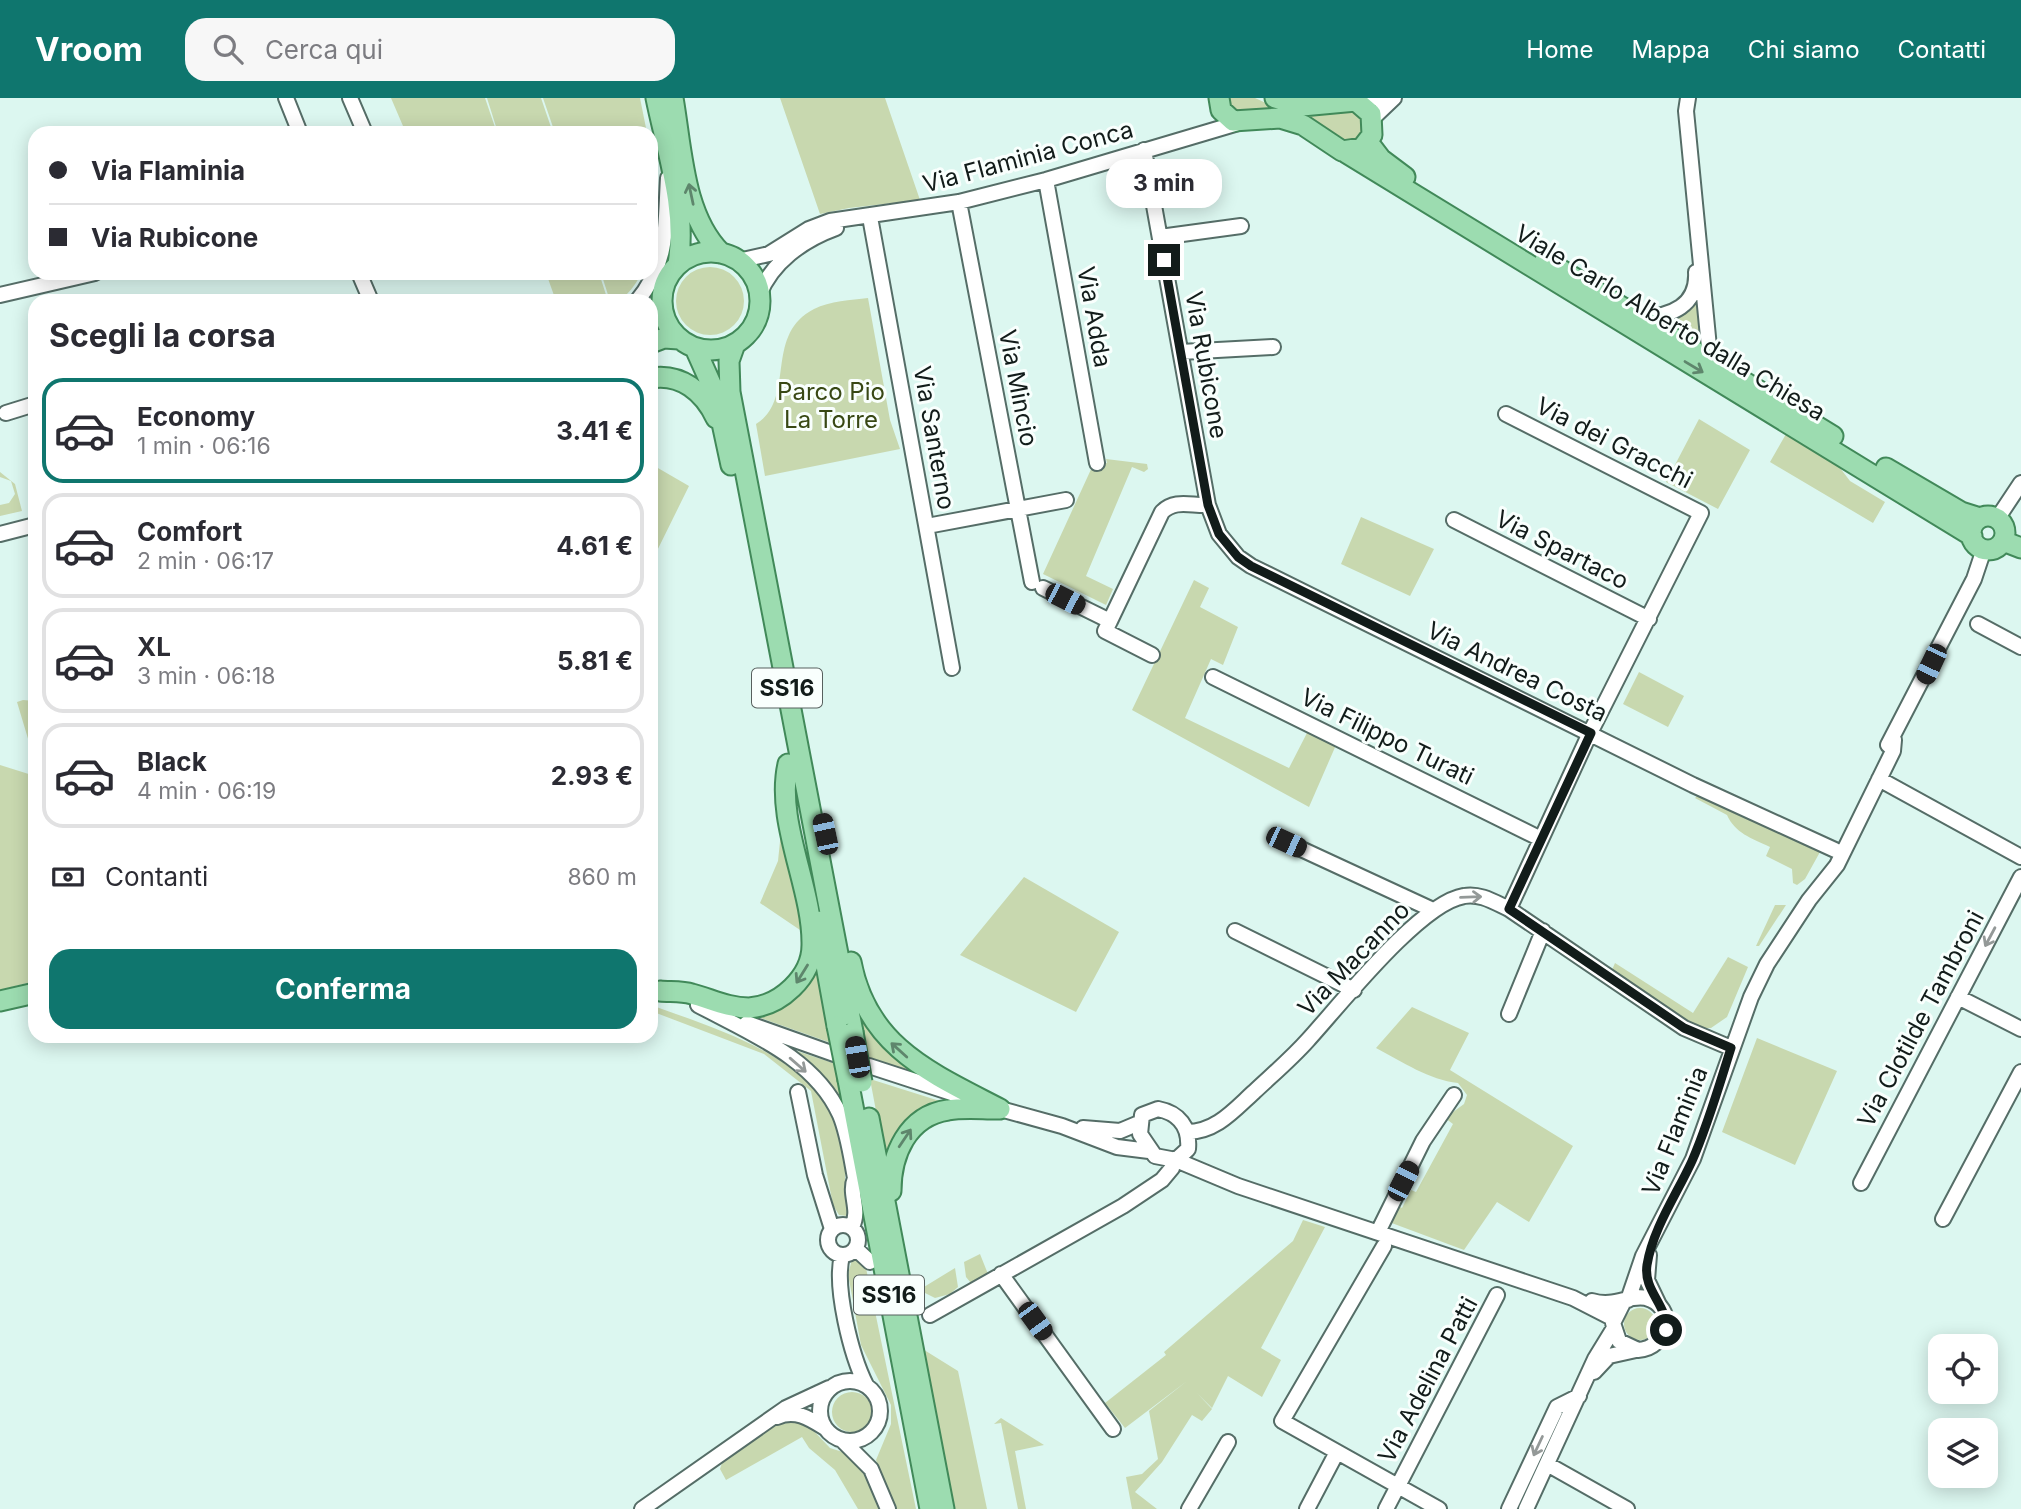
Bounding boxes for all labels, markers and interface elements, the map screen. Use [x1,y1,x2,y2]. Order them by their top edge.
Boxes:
search box [185,18,675,81]
text: Vroom [35,29,143,69]
icon: search [209,30,247,68]
text: Cerca qui [265,34,383,65]
text: Home [1526,35,1594,64]
text: Mappa [1632,35,1710,64]
text: Chi siamo [1748,35,1860,64]
text: Contatti [1898,35,1986,64]
street label: Via Flaminia Conca [919,114,1136,199]
text: Via Flaminia [91,155,245,186]
callout: 3 min [1106,158,1222,208]
text: 3 min [1133,169,1195,197]
one-way arrow [684,183,698,206]
street label: Viale Carlo Alberto dalla Chiesa [1510,218,1831,427]
text: Via Rubicone [91,222,258,253]
route end [1148,244,1180,276]
street label: Via Adda [1071,264,1118,370]
street label: Via Rubicone [1179,289,1234,441]
text: Scegli la corsa [49,316,276,355]
street label: Via Mincio [993,327,1044,449]
one-way arrow [1683,360,1703,374]
street label: Via Santerno [908,364,961,512]
park label: Parco Pio La Torre [777,377,885,434]
street label: Via dei Gracchi [1531,391,1697,494]
icon: car [53,399,116,462]
text: Economy [137,401,255,432]
text: 3.41 € [556,415,633,446]
text: 1 min · 06:16 [137,432,271,460]
street label: Via Spartaco [1491,504,1634,595]
icon: car [53,514,116,577]
text: Comfort [137,516,242,547]
text: 4.61 € [556,530,633,561]
text: 2 min · 06:17 [137,547,274,575]
car [1042,580,1089,618]
street label: Via Andrea Costa [1422,615,1612,728]
icon: car [53,629,116,692]
text: XL [137,631,171,662]
car [1913,641,1950,687]
text: 5.81 € [557,645,633,676]
text: 3 min · 06:18 [137,662,276,690]
road number: SS16 [752,668,822,708]
street label: Via Filippo Turati [1296,682,1478,791]
icon: car [53,744,116,807]
text: Black [137,746,207,777]
text: 2.93 € [551,760,633,791]
text: 4 min · 06:19 [137,777,276,805]
car [811,811,840,857]
car [1263,824,1310,860]
icon: cash [49,858,87,896]
text: Contanti [105,861,208,892]
text: 860 m [567,863,637,891]
one-way arrow [1459,890,1482,903]
street label: Via Macanno [1292,895,1415,1022]
street label: Via Clotilde Tambroni [1851,905,1990,1132]
one-way arrow [1982,926,1996,947]
button: Conferma [49,949,637,1029]
one-way arrow [794,964,809,983]
car [844,1034,871,1080]
one-way arrow [890,1042,908,1058]
one-way arrow [789,1057,807,1073]
street label: Via Flaminia [1636,1062,1714,1199]
one-way arrow [898,1129,912,1148]
car [1385,1158,1422,1204]
road number: SS16 [854,1276,924,1314]
street label: Via Adelina Patti [1372,1292,1483,1468]
car [1015,1298,1056,1344]
route start [1650,1314,1682,1346]
map controls [1928,1334,1998,1488]
button: locate [1928,1334,1998,1404]
button: layers [1928,1418,1998,1488]
one-way arrow [1531,1435,1545,1456]

